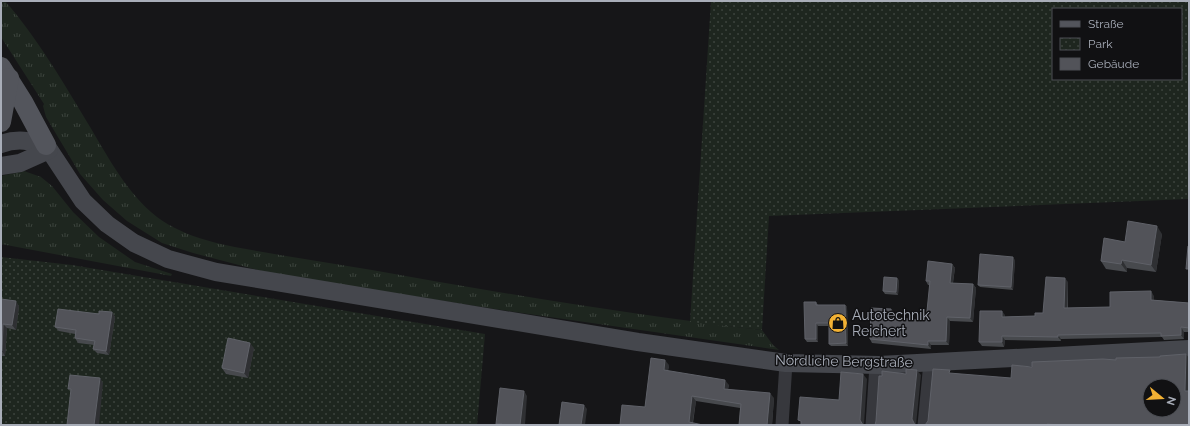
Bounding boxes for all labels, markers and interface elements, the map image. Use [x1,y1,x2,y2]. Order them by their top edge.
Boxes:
legend [1052,8,1182,80]
text: Straße [1088,17,1124,31]
text: Park [1088,37,1113,51]
text: Gebäude [1088,57,1139,71]
place label: Autotechnik Reichert [852,307,930,339]
shop icon: Autotechnik Reichert [827,312,849,334]
street label: Nördliche Bergstraße [775,352,913,370]
north arrow [1142,378,1182,418]
text: N [1164,395,1179,407]

